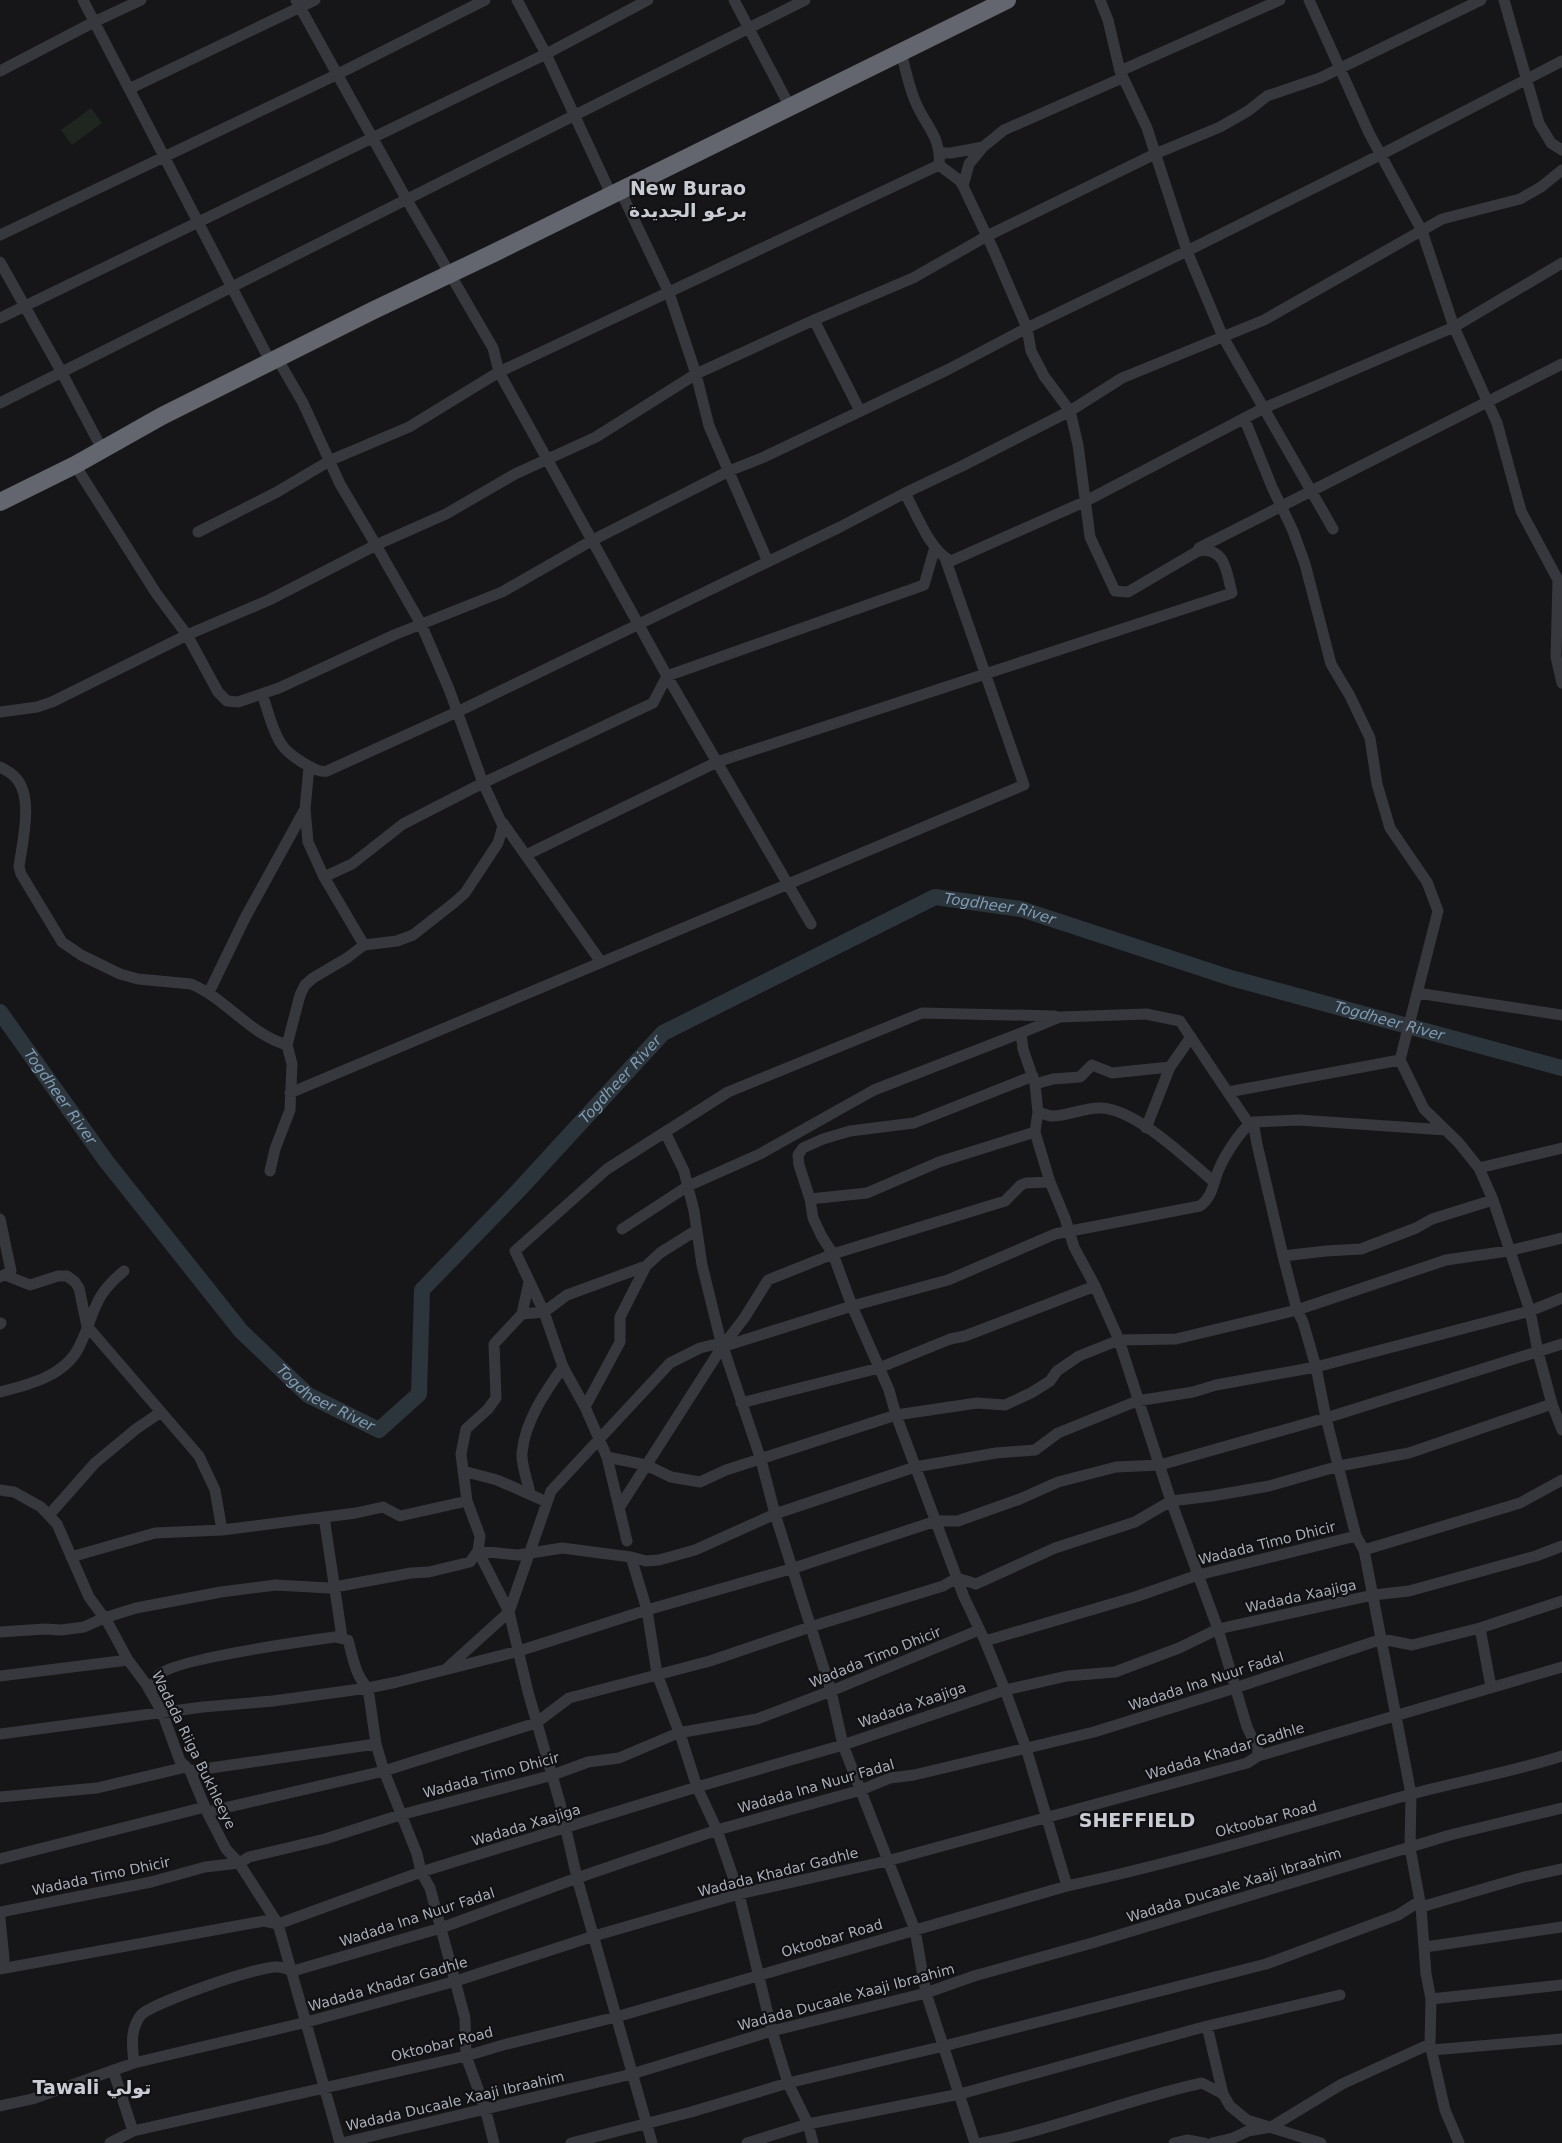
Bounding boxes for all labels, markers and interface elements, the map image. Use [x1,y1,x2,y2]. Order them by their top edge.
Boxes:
district label: New Burao برعو الجديدة [629,177,747,222]
water label: Togdheer River [943,889,1059,929]
water label: Togdheer River [1332,997,1447,1045]
water label: Togdheer River [575,1031,666,1127]
water label: Togdheer River [20,1045,101,1149]
water label: Togdheer River [273,1361,378,1436]
street label: Wadada Timo Dhicir [1197,1518,1337,1568]
street label: Wadada Xaajiga [1244,1576,1358,1616]
street label: Wadada Timo Dhicir [807,1623,943,1691]
street label: Wadada Ina Nuur Fadal [1126,1648,1286,1714]
street label: Wadada Riiga Bukhleeye [149,1668,239,1832]
street label: Wadada Xaajiga [856,1679,968,1731]
street label: Wadada Khadar Gadhle [1144,1719,1306,1783]
street label: Wadada Timo Dhicir [421,1749,561,1801]
street label: Wadada Ina Nuur Fadal [736,1756,896,1816]
street label: Oktoobar Road [1213,1798,1319,1840]
street label: Wadada Xaajiga [470,1801,582,1849]
district label: SHEFFIELD [1079,1809,1195,1831]
street label: Wadada Khadar Gadhle [696,1844,860,1900]
street label: Wadada Ducaale Xaaji Ibraahim [1125,1845,1343,1925]
street label: Wadada Timo Dhicir [31,1854,172,1898]
street label: Wadada Ina Nuur Fadal [337,1884,497,1950]
street label: Oktoobar Road [780,1916,884,1960]
street label: Wadada Khadar Gadhle [307,1954,469,2014]
street label: Wadada Ducaale Xaaji Ibraahim [736,1960,956,2034]
street label: Oktoobar Road [389,2024,495,2064]
street label: Wadada Ducaale Xaaji Ibraahim [344,2068,566,2134]
district label: Tawali تولي [33,2076,151,2099]

